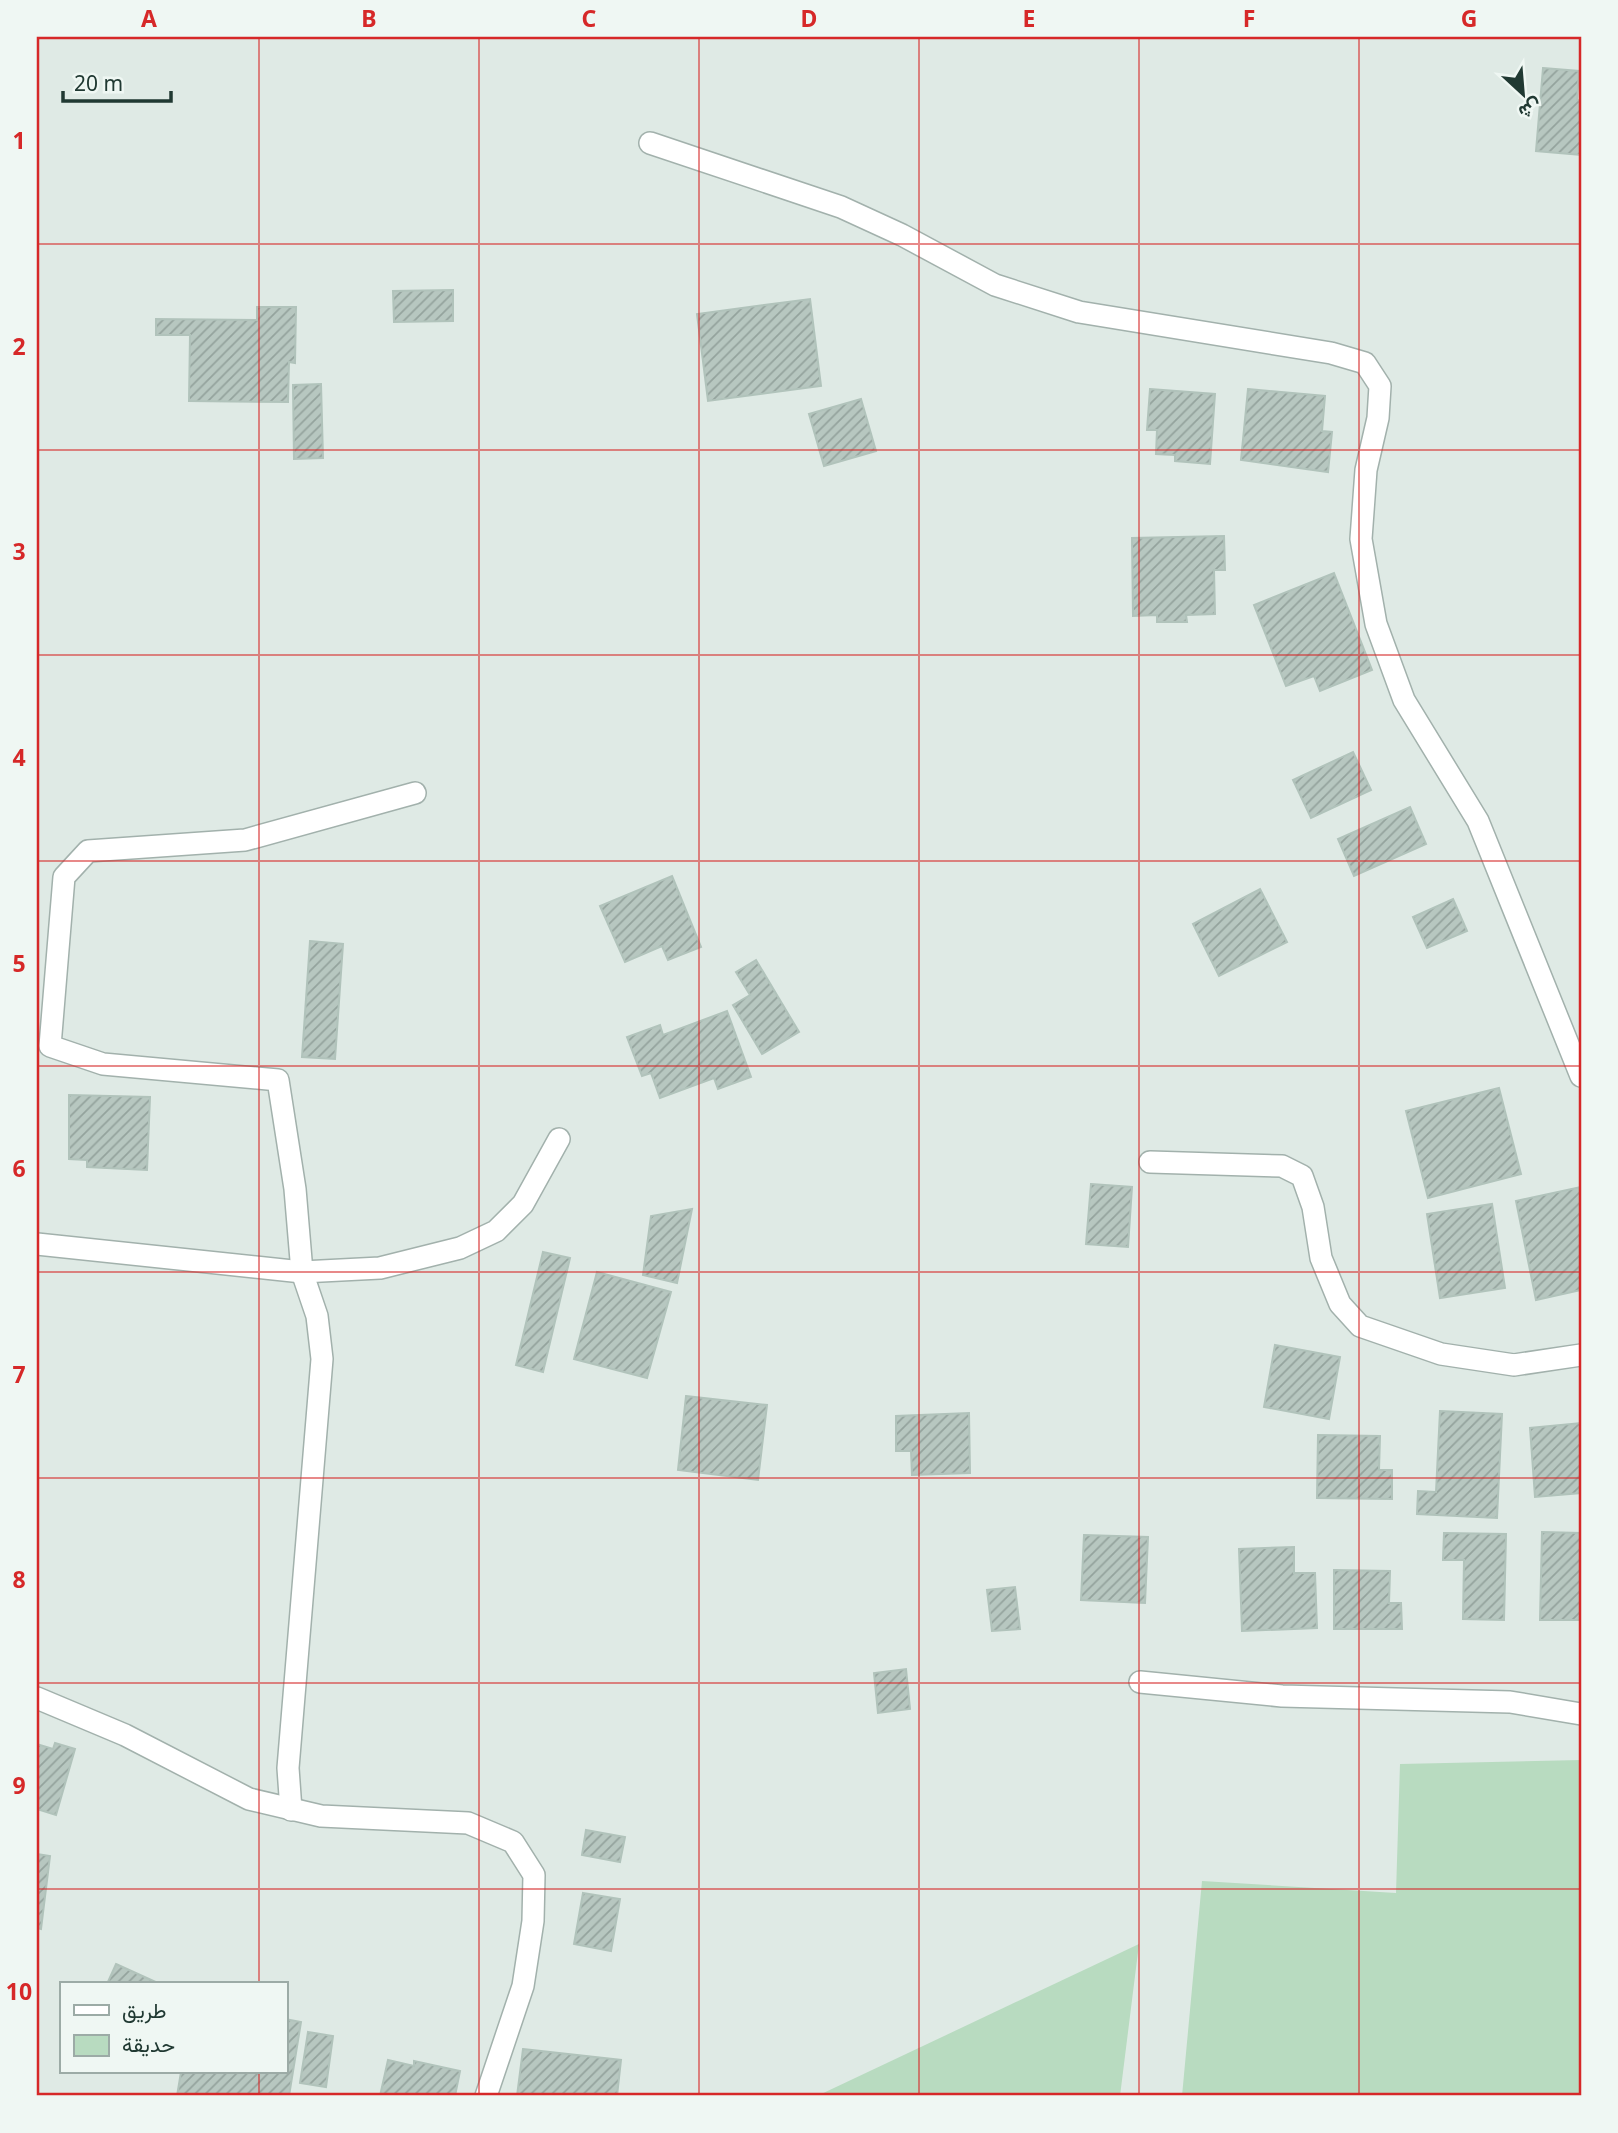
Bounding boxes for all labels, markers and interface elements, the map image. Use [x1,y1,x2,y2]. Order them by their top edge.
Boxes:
text: A [141,2,157,34]
text: B [361,2,377,34]
text: C [582,2,597,34]
text: D [801,2,817,34]
text: E [1023,2,1035,34]
text: F [1243,2,1255,34]
text: G [1461,2,1477,34]
scale bar [63,60,172,104]
north arrow [1488,60,1558,130]
text: 20 m [74,69,123,97]
text: ش [1514,93,1546,126]
text: 1 [12,124,26,156]
text: 2 [12,330,26,362]
text: 3 [12,535,26,567]
text: 4 [12,741,26,773]
text: 5 [12,947,26,979]
text: 6 [12,1152,26,1184]
text: 7 [12,1358,26,1390]
text: 8 [12,1563,26,1595]
text: 9 [12,1769,26,1801]
text: 10 [6,1975,32,2007]
legend [60,1982,287,2074]
text: طريق [122,1996,167,2024]
text: حديقة [122,2030,175,2058]

